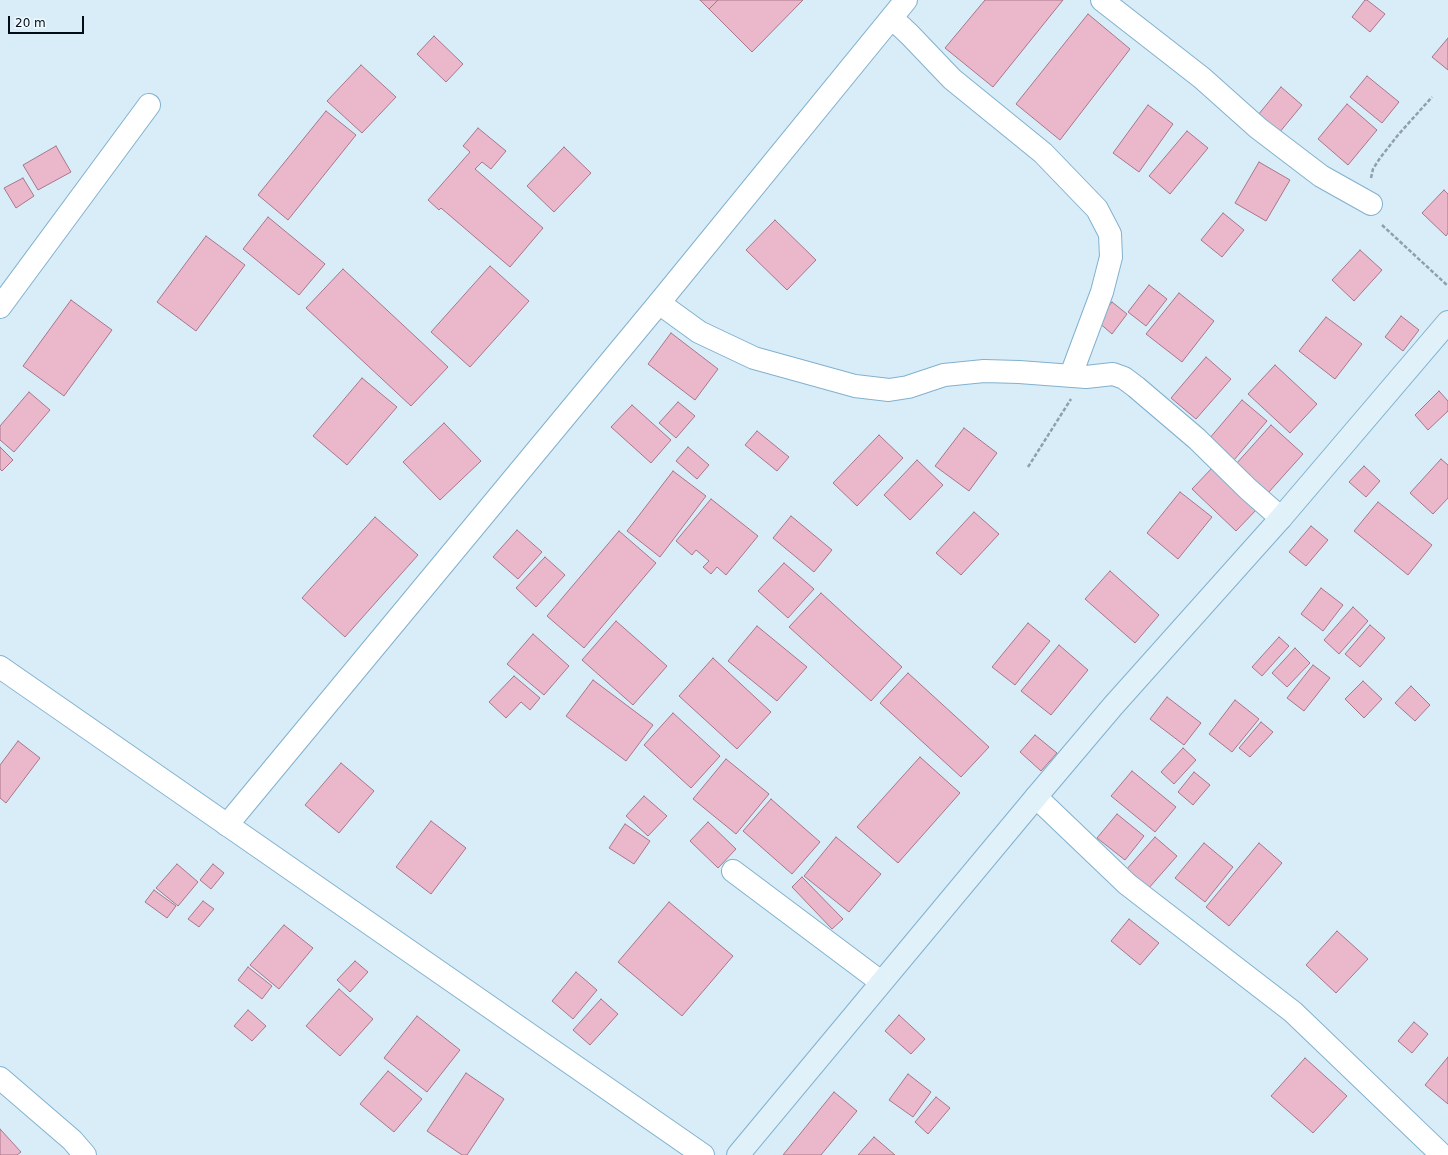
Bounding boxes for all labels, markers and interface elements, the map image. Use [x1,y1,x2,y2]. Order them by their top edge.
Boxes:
scale bar [10,8,86,34]
text: 20 m [15,16,46,30]

